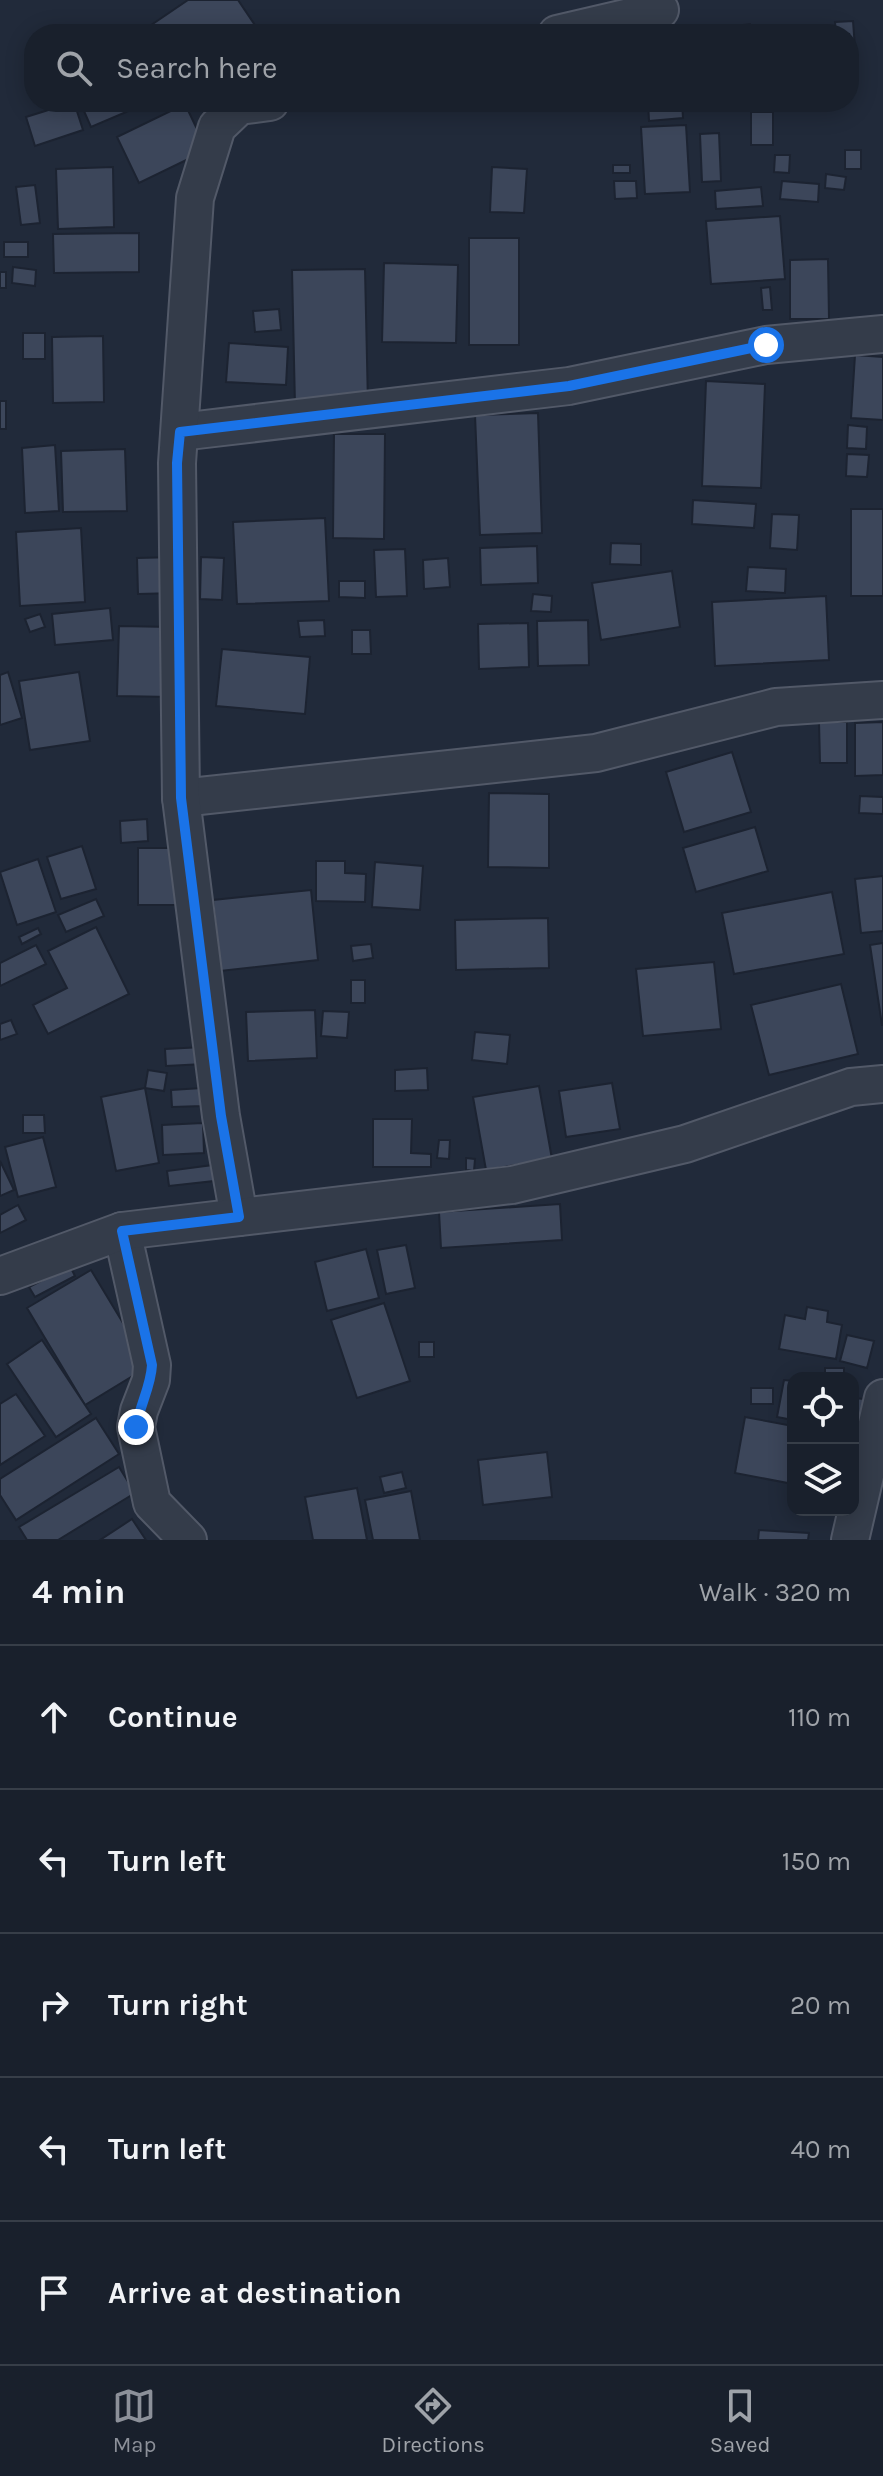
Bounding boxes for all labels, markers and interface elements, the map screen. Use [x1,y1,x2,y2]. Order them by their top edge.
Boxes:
search box [24,24,859,112]
icon: search [52,46,96,90]
text: Search here [116,50,277,86]
route start [748,327,784,363]
map controls [787,1372,859,1516]
button: locate [787,1372,859,1444]
route end [118,1409,154,1445]
button: layers [787,1444,859,1516]
text: 4 min [32,1572,125,1612]
text: Walk · 320 m [699,1577,851,1608]
icon: ahead [32,1695,76,1739]
text: Continue [108,1699,238,1735]
text: 110 m [788,1702,851,1733]
icon: left [32,1839,76,1883]
text: Turn left [108,1843,226,1879]
text: 150 m [782,1846,851,1877]
icon: right [32,1983,76,2027]
text: Turn right [108,1987,248,2023]
text: 20 m [790,1990,851,2021]
icon: left [32,2127,76,2171]
text: Turn left [108,2131,226,2167]
text: 40 m [791,2134,851,2165]
icon: arrive [32,2271,76,2315]
text: Arrive at destination [108,2275,402,2311]
tab: Map [112,2384,156,2458]
tab: Directions [381,2384,485,2458]
tab: Saved [710,2384,771,2458]

